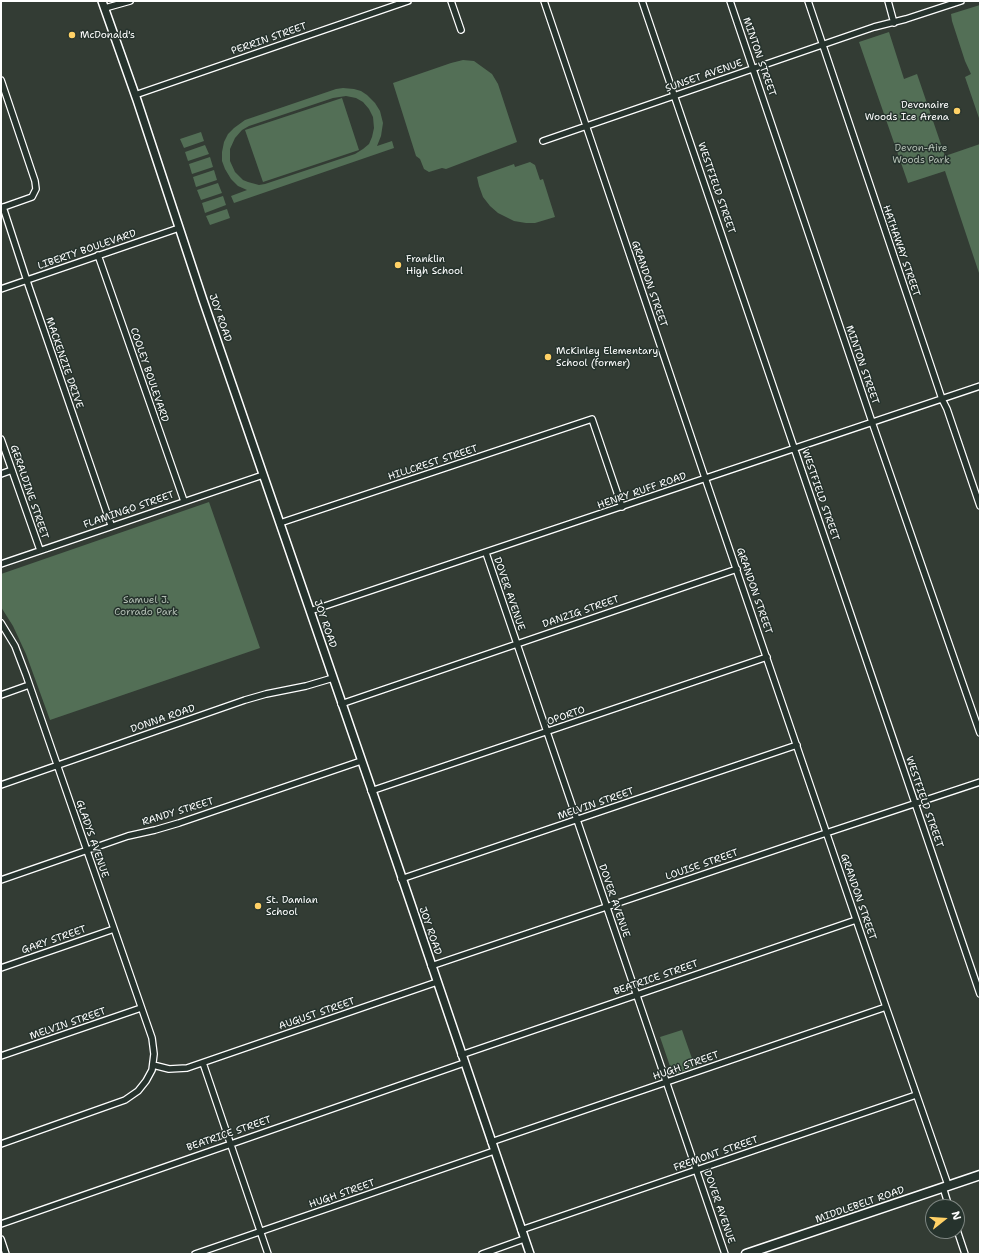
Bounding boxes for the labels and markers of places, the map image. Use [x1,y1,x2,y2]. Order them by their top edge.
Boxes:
place label: McDonald's [80,29,135,41]
marker: McDonald's [67,30,77,40]
place label: Devonaire Woods Ice Arena [865,99,949,122]
marker: Devonaire Woods Ice Arena [952,106,962,116]
place label: Franklin High School [406,253,463,276]
marker: Franklin High School [393,260,403,270]
place label: McKinley Elementary School (former) [556,345,658,368]
marker: McKinley Elementary School (former) [543,352,553,362]
place label: St. Damian School [266,894,318,918]
marker: St. Damian School [253,901,263,911]

